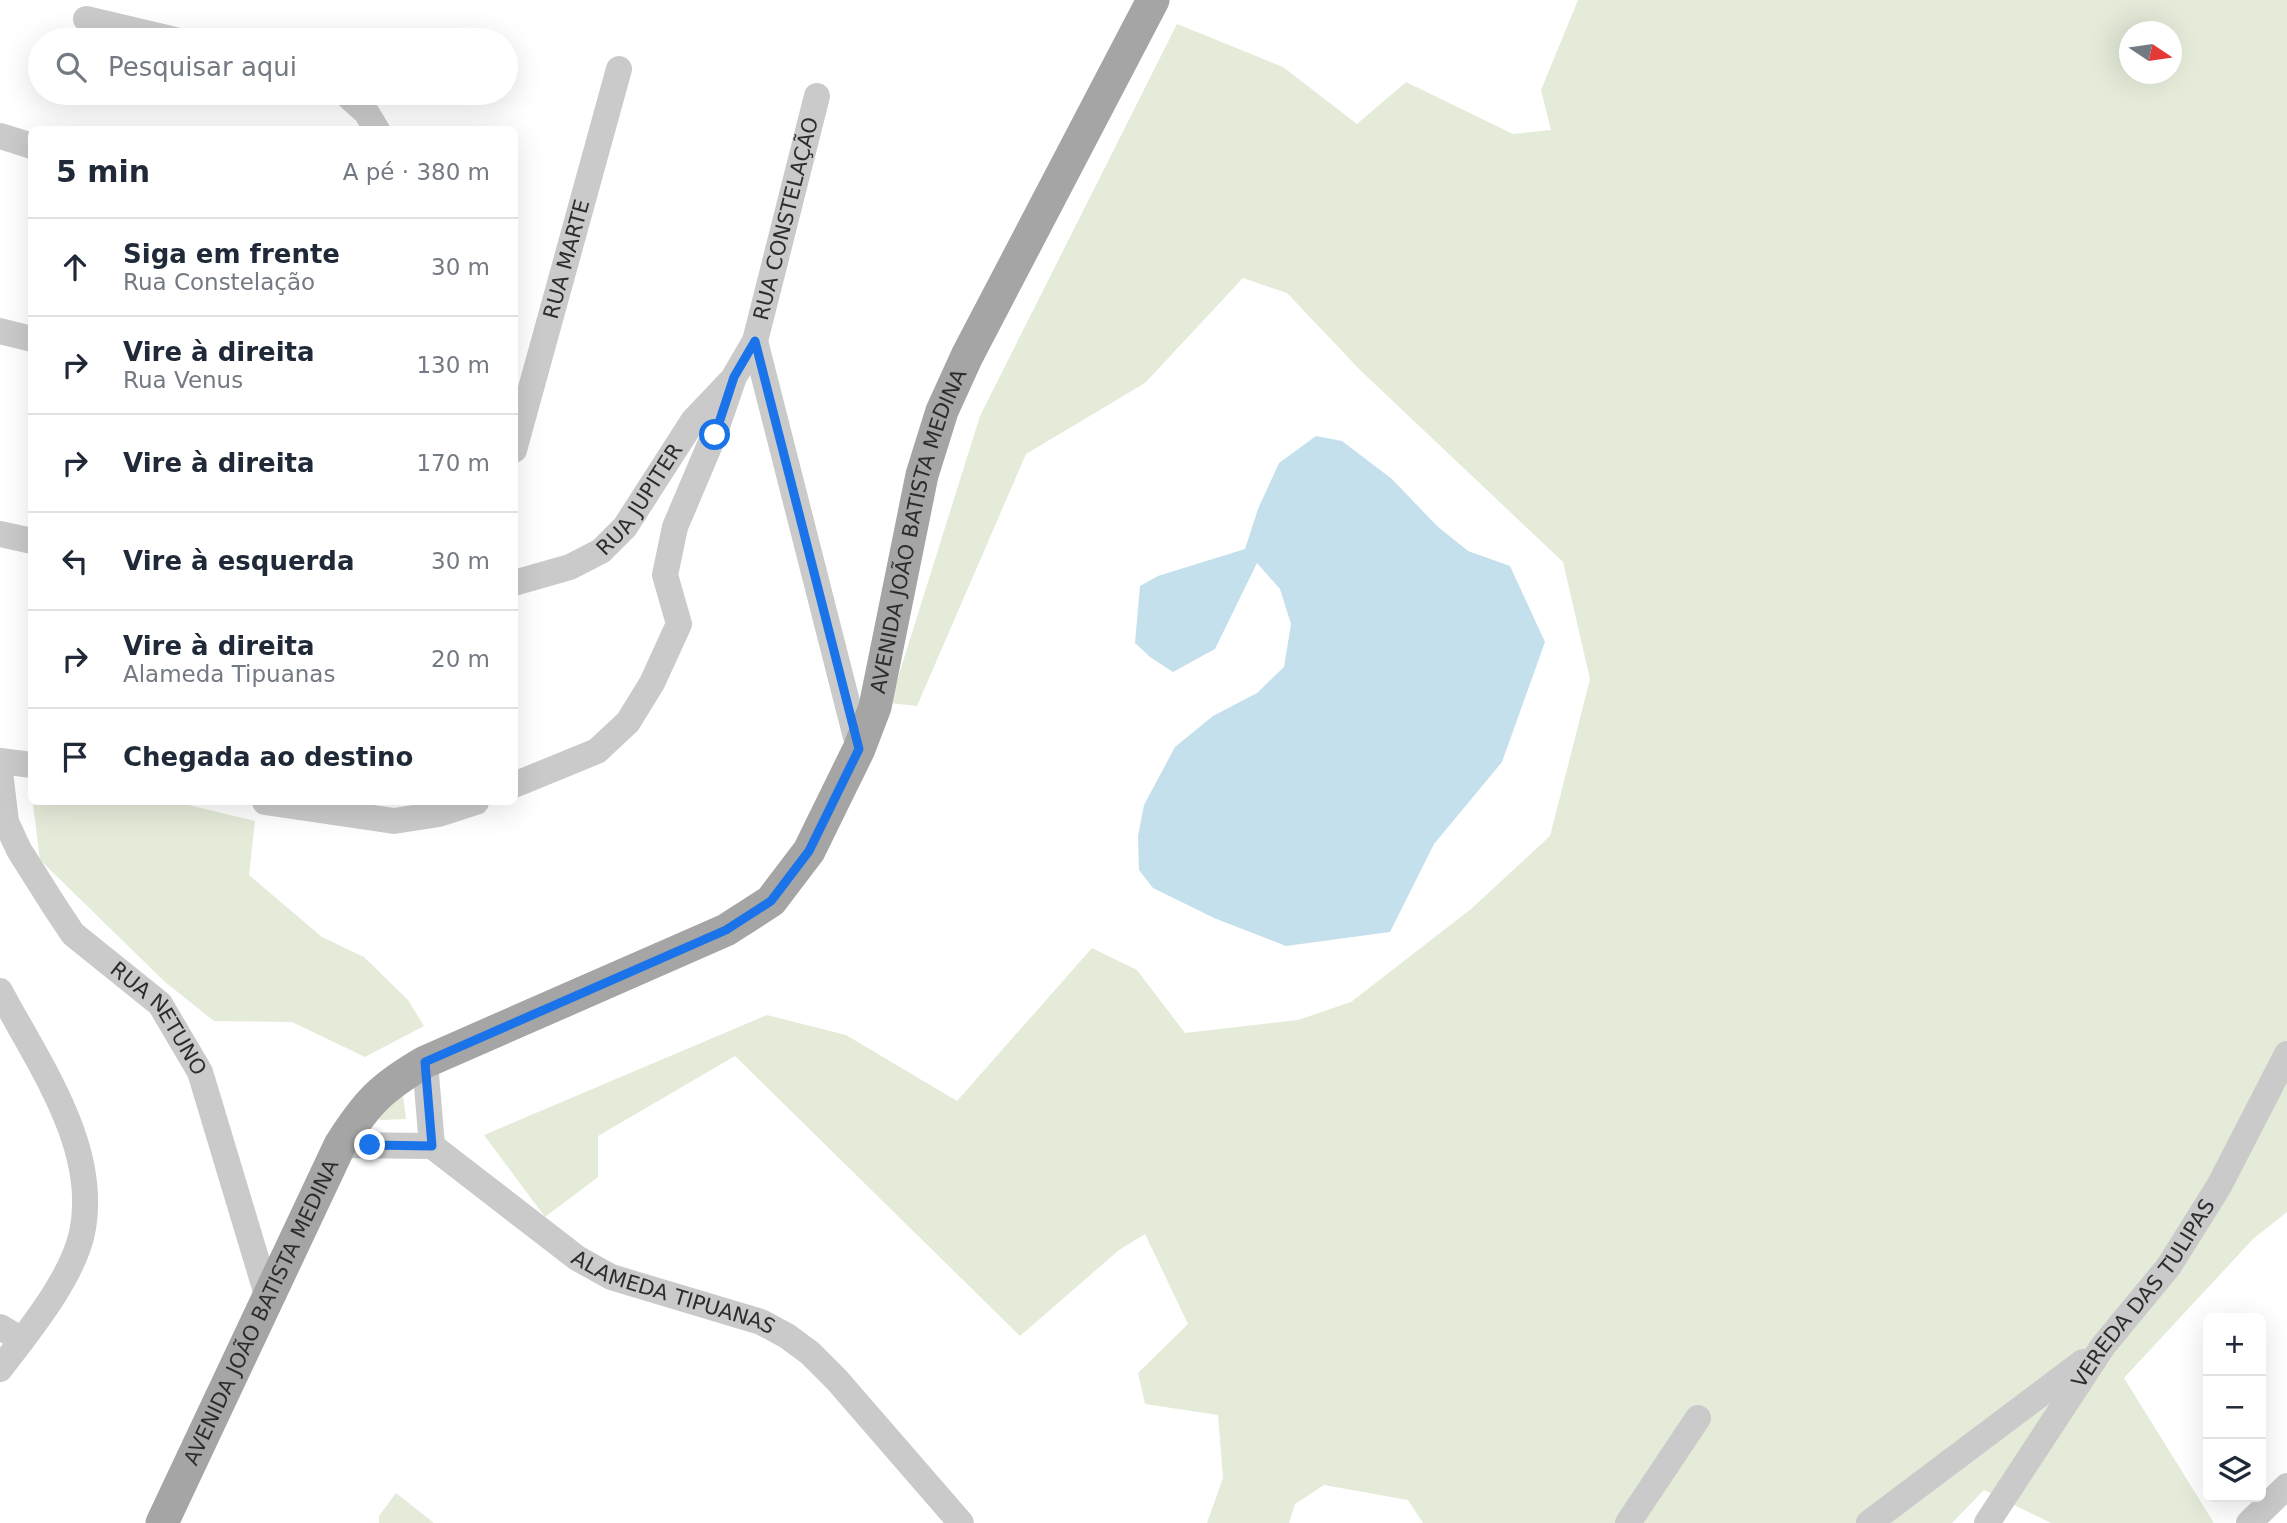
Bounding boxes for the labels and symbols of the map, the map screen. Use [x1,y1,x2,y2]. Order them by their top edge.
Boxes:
north arrow [2119,21,2182,84]
street label: RUA CONSTELAÇÃO [749,114,823,323]
street label: RUA MARTE [539,197,594,321]
street label: AVENIDA JOÃO BATISTA MEDINA [866,365,972,696]
route start [699,419,730,450]
street label: RUA JUPITER [592,439,687,560]
street label: RUA NETUNO [106,957,211,1079]
route end [354,1129,385,1160]
street label: AVENIDA JOÃO BATISTA MEDINA [179,1155,344,1469]
street label: VEREDA DAS TULIPAS [2067,1195,2220,1392]
street label: ALAMEDA TIPUANAS [567,1245,779,1339]

